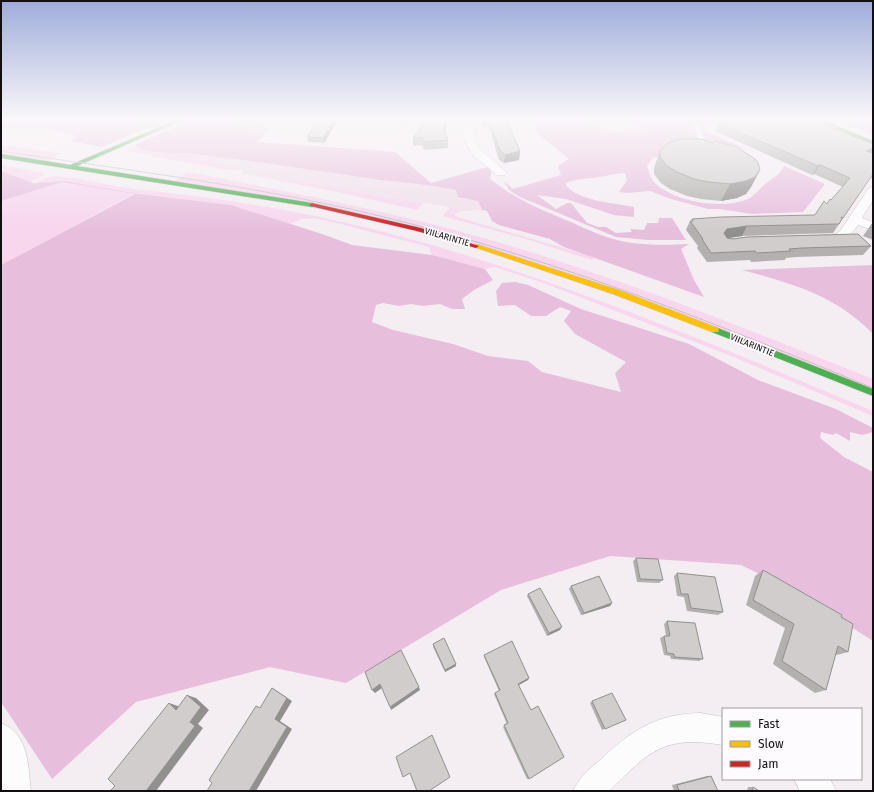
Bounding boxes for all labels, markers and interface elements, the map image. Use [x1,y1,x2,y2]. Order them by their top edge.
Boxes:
street label: VIILARINTIE [423,226,471,248]
street label: VIILARINTIE [729,332,776,358]
legend [722,708,862,780]
text: Fast [758,717,780,731]
text: Slow [758,737,784,751]
text: Jam [758,757,778,771]

